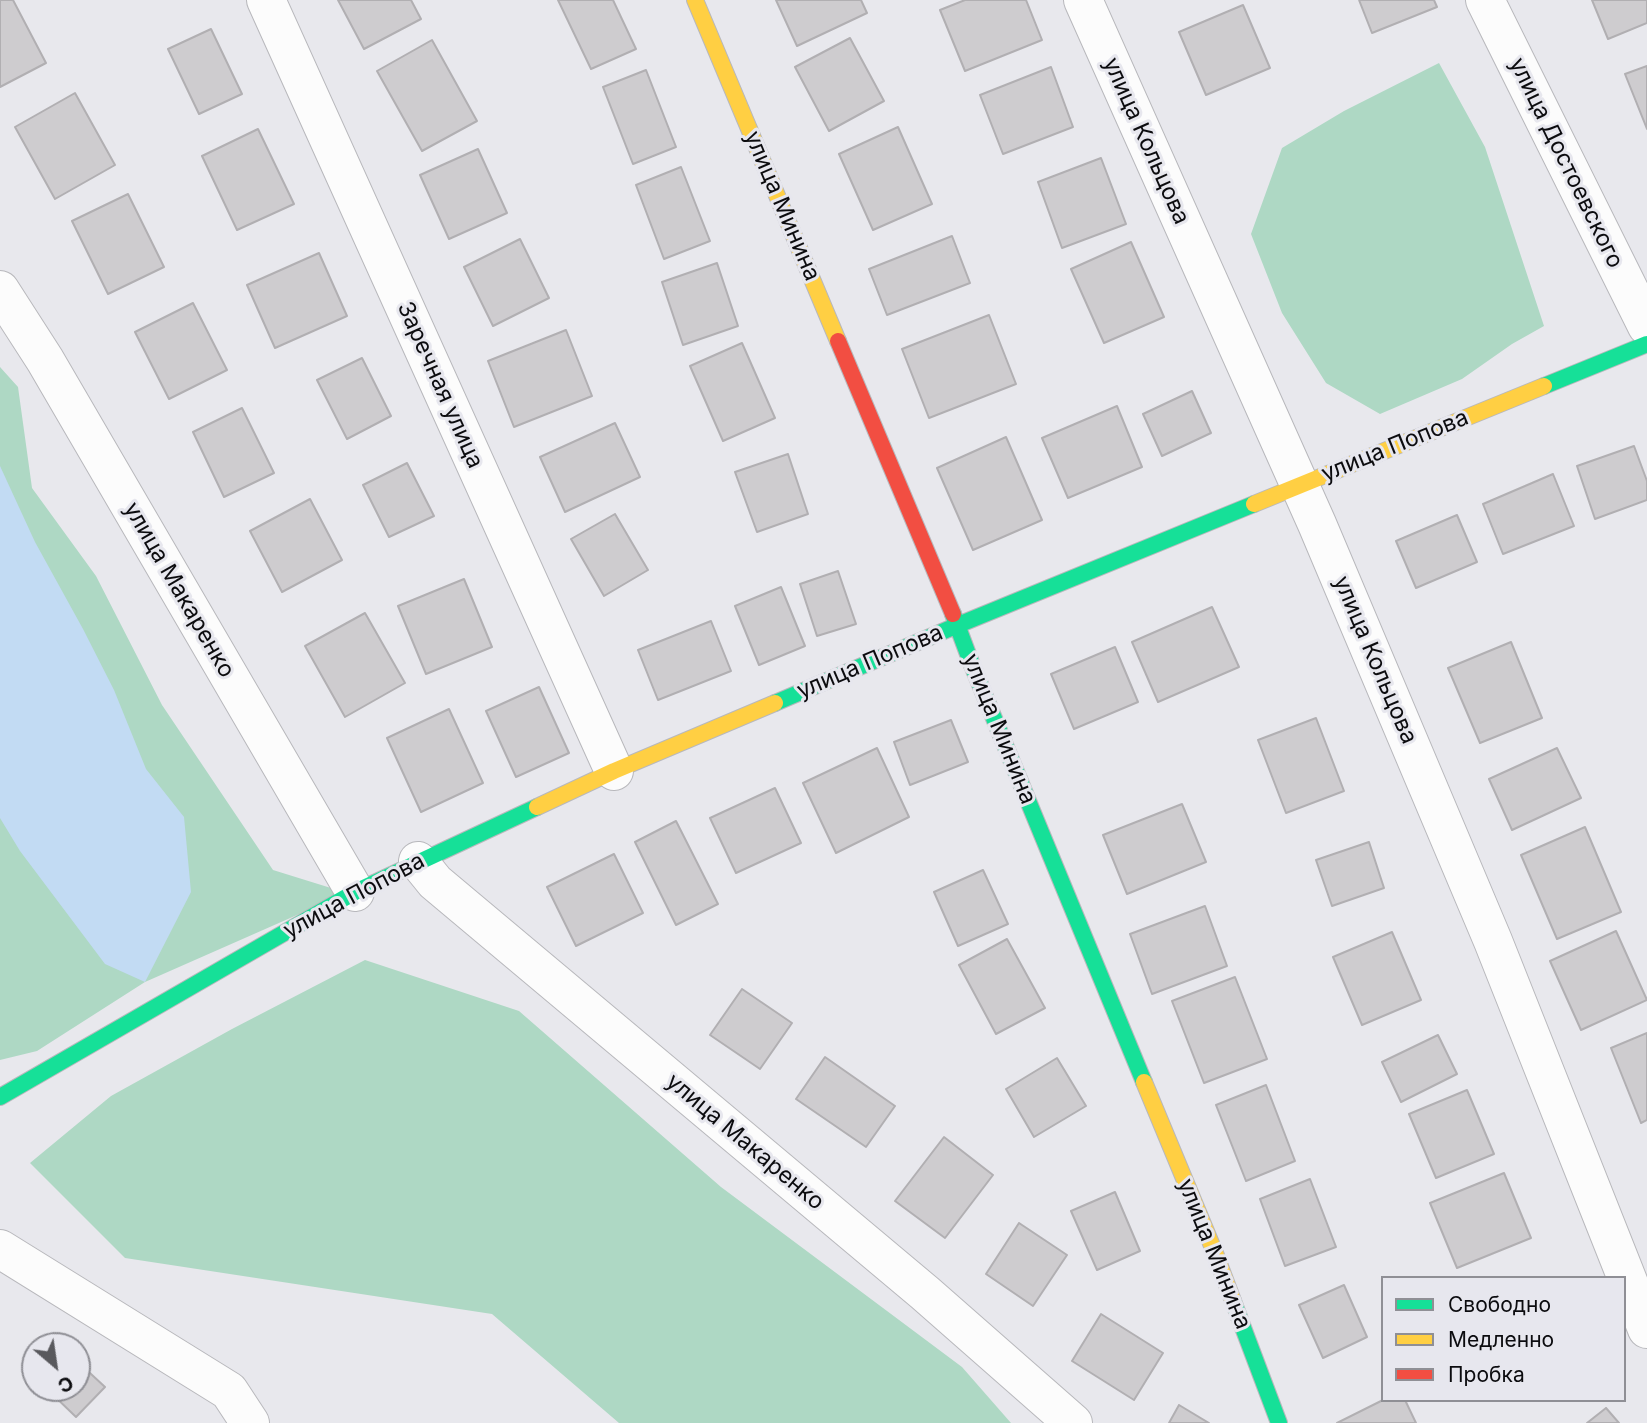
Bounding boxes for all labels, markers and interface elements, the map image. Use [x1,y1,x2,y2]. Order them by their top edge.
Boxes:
street label: улица Кольцова [1097,53,1195,229]
street label: улица Достоевского [1503,53,1629,273]
street label: улица Минина [738,127,826,285]
street label: Заречная улица [391,298,489,472]
street label: улица Попова [1318,404,1472,488]
street label: улица Макаренко [118,497,240,683]
street label: улица Кольцова [1327,572,1423,748]
street label: улица Попова [793,619,947,705]
street label: улица Минина [956,650,1042,808]
street label: улица Попова [279,847,429,945]
street label: улица Макаренко [660,1068,830,1216]
street label: улица Минина [1171,1175,1257,1333]
legend [1381,1276,1626,1402]
text: Свободно [1448,1292,1551,1317]
text: Медленно [1448,1327,1554,1352]
north arrow [21,1332,91,1402]
text: Пробка [1448,1362,1525,1387]
text: С [54,1371,77,1398]

